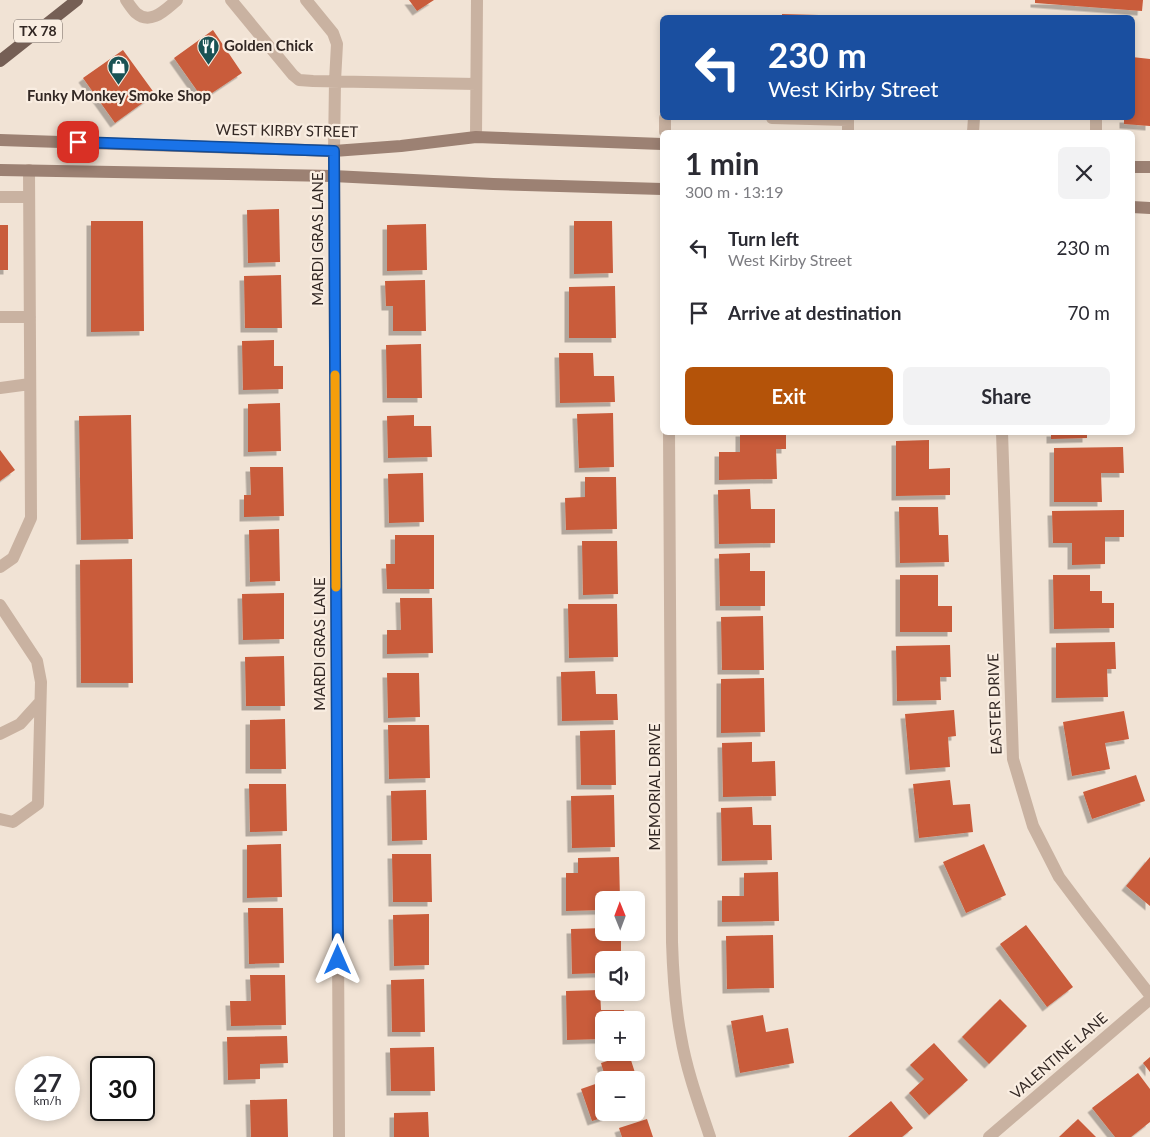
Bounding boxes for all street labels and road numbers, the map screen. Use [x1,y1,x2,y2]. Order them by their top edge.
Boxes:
road number: TX 78 [14,20,62,42]
street label: WEST KIRBY STREET [216,120,359,140]
street label: MARDI GRAS LANE [308,172,326,306]
street label: MARDI GRAS LANE [310,577,328,711]
street label: EASTER DRIVE [983,653,1005,755]
street label: MEMORIAL DRIVE [645,723,663,851]
street label: VALENTINE LANE [1006,1008,1110,1102]

